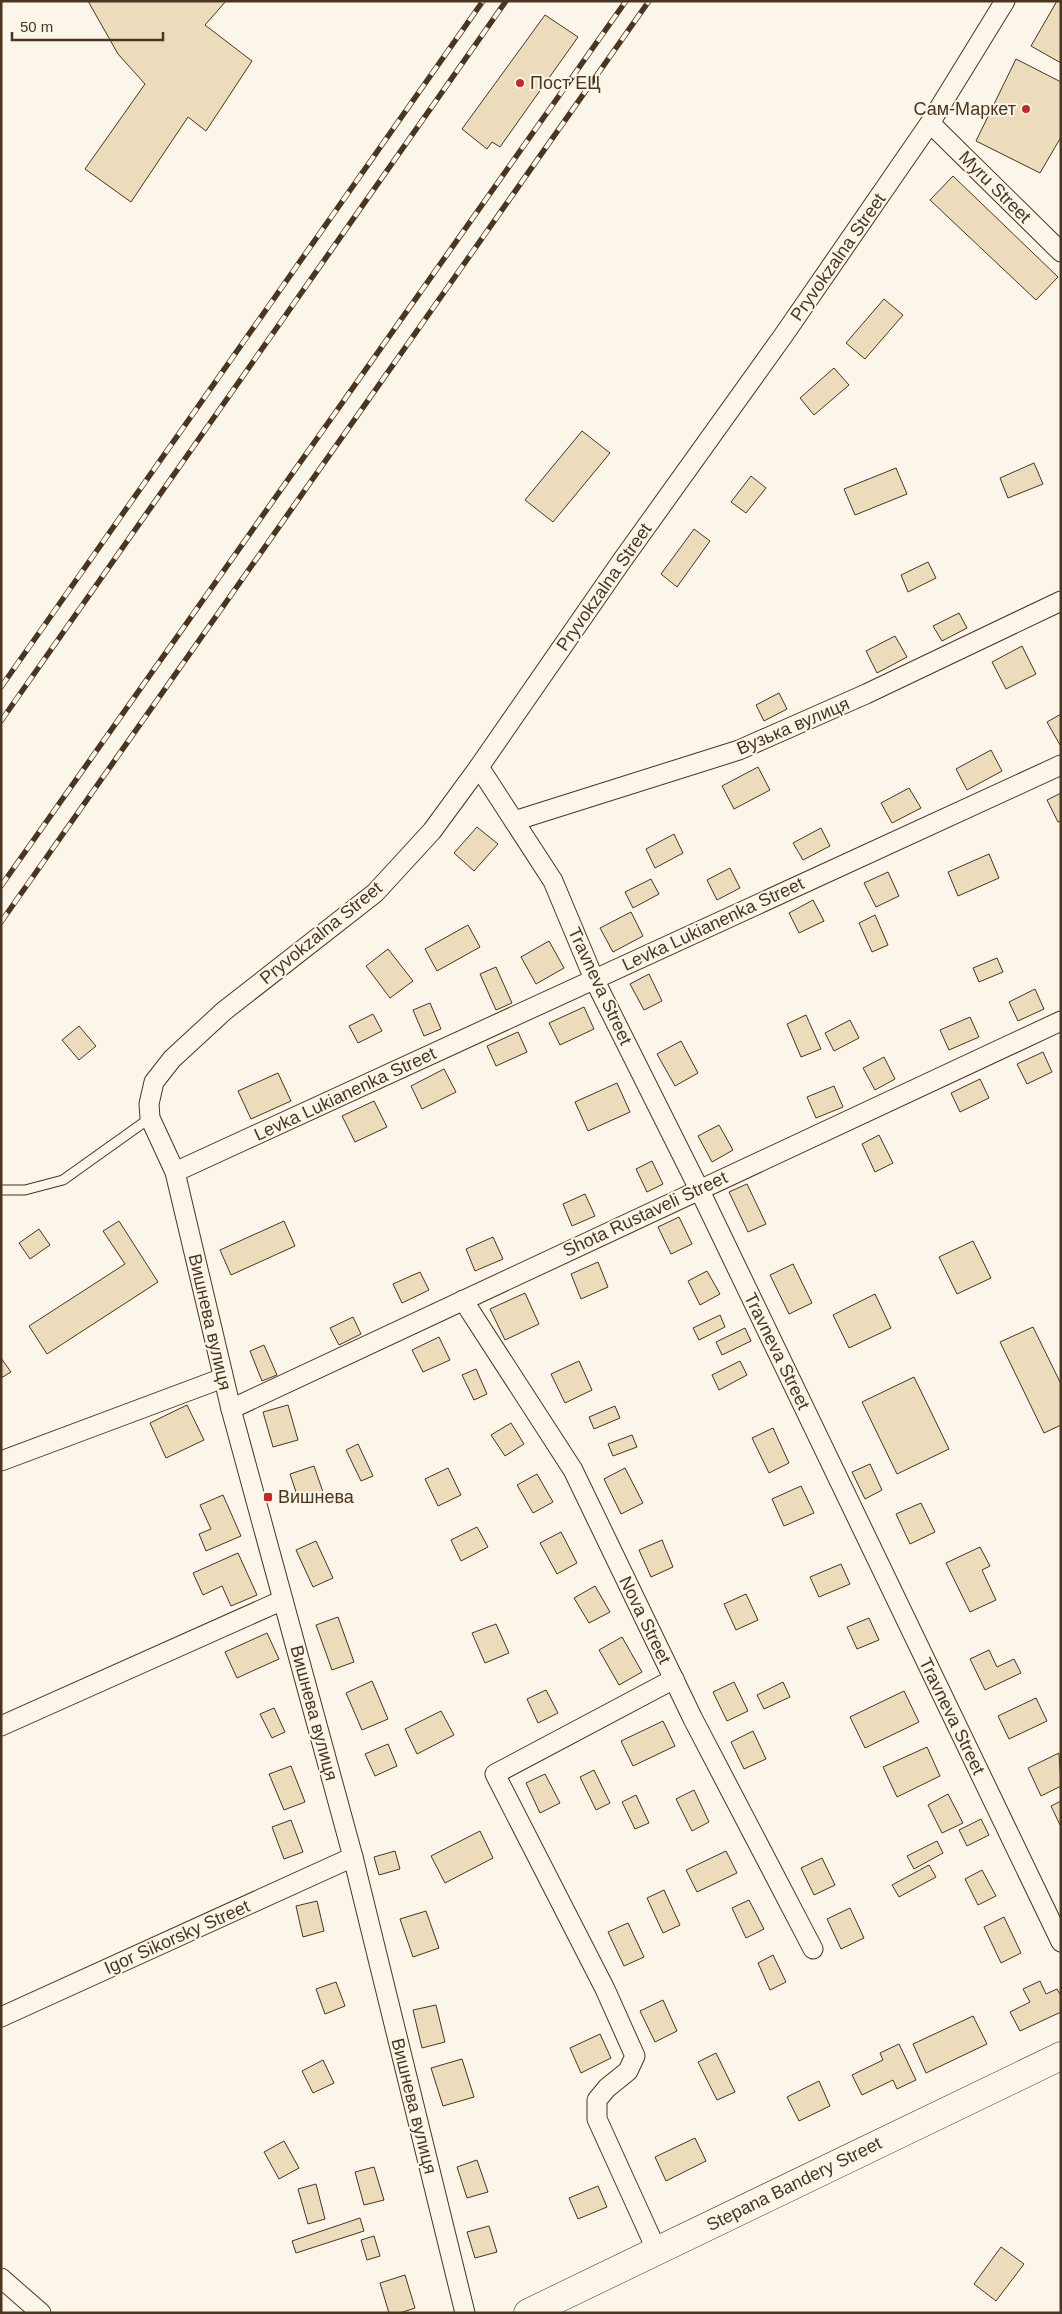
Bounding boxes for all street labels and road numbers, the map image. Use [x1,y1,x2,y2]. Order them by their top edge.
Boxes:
street label: Myru Street [955,147,1035,227]
street label: Pryvokzalna Street [786,189,890,325]
street label: Pryvokzalna Street [552,519,656,655]
street label: Вузька вулиця [734,693,852,759]
street label: Levka Lukianenka Street [619,873,807,975]
street label: Pryvokzalna Street [256,878,386,988]
street label: Travneva Street [564,924,636,1048]
street label: Levka Lukianenka Street [251,1043,439,1145]
street label: Shota Rustaveli Street [560,1167,730,1261]
street label: Вишнева вулиця [185,1252,235,1392]
street label: Travneva Street [740,1289,814,1413]
street label: Nova Street [615,1573,675,1667]
street label: Вишнева вулиця [286,1643,342,1783]
street label: Travneva Street [915,1654,989,1778]
street label: Igor Sikorsky Street [101,1896,253,1978]
street label: Вишнева вулиця [387,2036,441,2176]
street label: Stepana Bandery Street [703,2133,885,2235]

